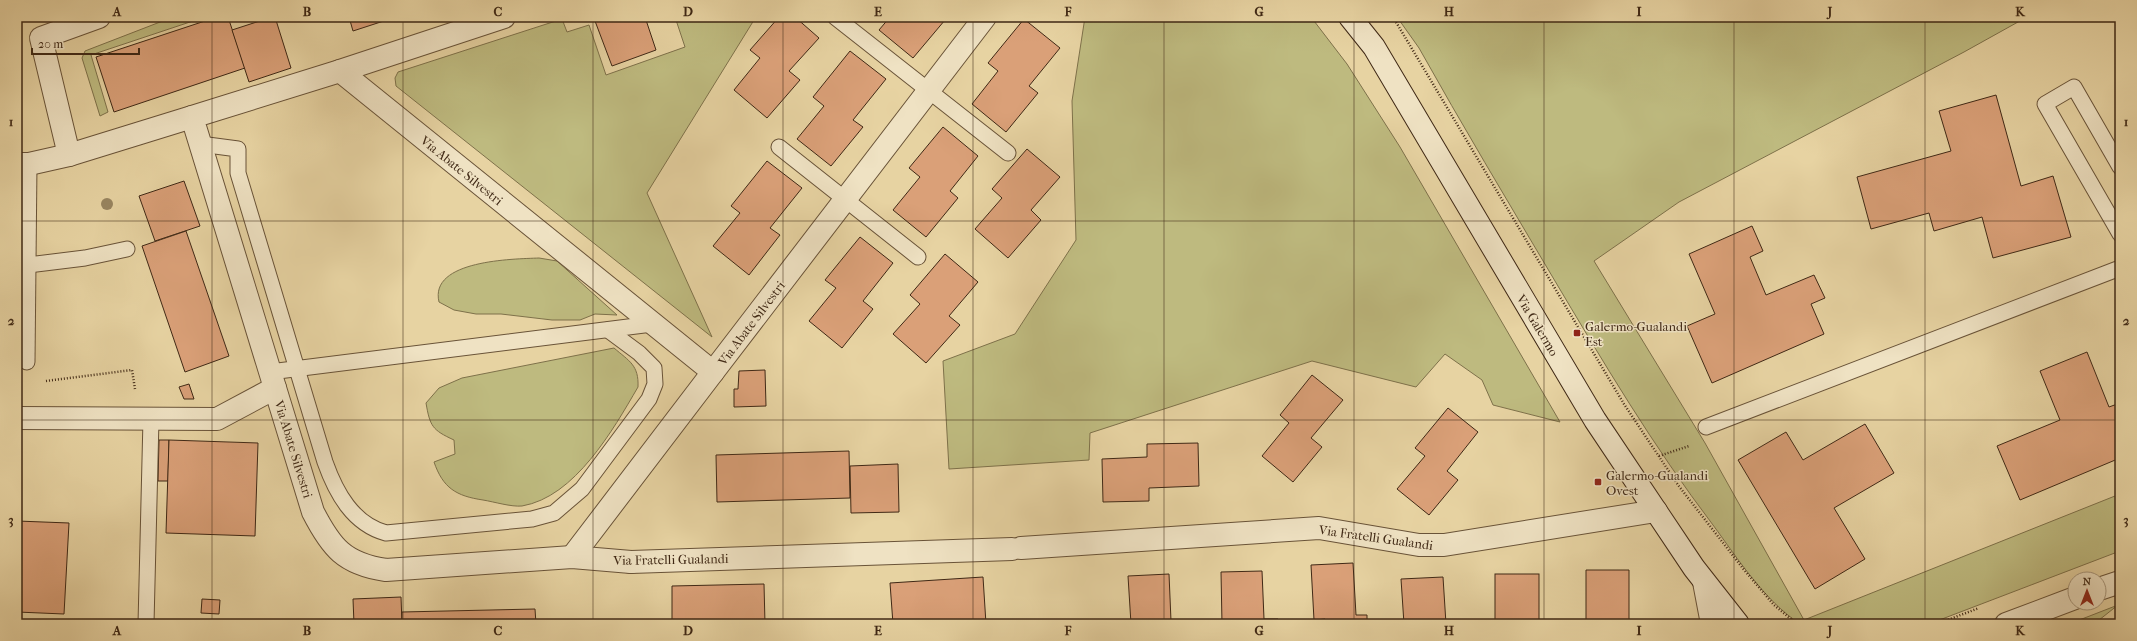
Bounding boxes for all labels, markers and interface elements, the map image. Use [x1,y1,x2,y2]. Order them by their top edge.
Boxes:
text: A [112,4,122,19]
text: B [303,4,312,19]
text: C [494,4,503,19]
text: D [683,4,693,19]
text: E [874,4,882,19]
text: F [1064,4,1072,19]
text: G [1254,4,1264,19]
text: H [1444,4,1455,19]
text: I [1636,4,1642,19]
text: J [1826,4,1833,20]
text: K [2015,4,2026,19]
scale bar [32,30,139,56]
text: 20 m [38,37,63,51]
text: 1 [9,114,14,129]
text: 1 [2124,114,2129,129]
street label: Via Abate Silvestri [417,132,506,208]
street label: Via Abate Silvestri [714,278,788,369]
street label: Via Galermo [1513,291,1562,359]
text: 2 [8,313,15,328]
text: 2 [2123,313,2130,328]
place label: Galermo-Gualandi Est [1585,319,1687,349]
marker: Galermo-Gualandi Est [1572,328,1582,338]
street label: Via Abate Silvestri [271,397,316,500]
place label: Galermo-Gualandi Ovest [1606,468,1708,498]
marker: Galermo-Gualandi Ovest [1593,477,1603,487]
text: 3 [8,512,14,528]
text: 3 [2123,512,2129,528]
street label: Via Fratelli Gualandi [1317,522,1434,553]
street label: Via Fratelli Gualandi [612,551,729,568]
north arrow [2067,571,2107,611]
text: N [2083,575,2092,588]
text: A [112,623,122,638]
text: B [303,623,312,638]
text: C [494,623,503,638]
text: D [683,623,693,638]
text: E [874,623,882,638]
text: F [1064,623,1072,638]
text: G [1254,623,1264,638]
text: H [1444,623,1455,638]
text: I [1636,623,1642,638]
text: J [1826,623,1833,639]
text: K [2015,623,2026,638]

